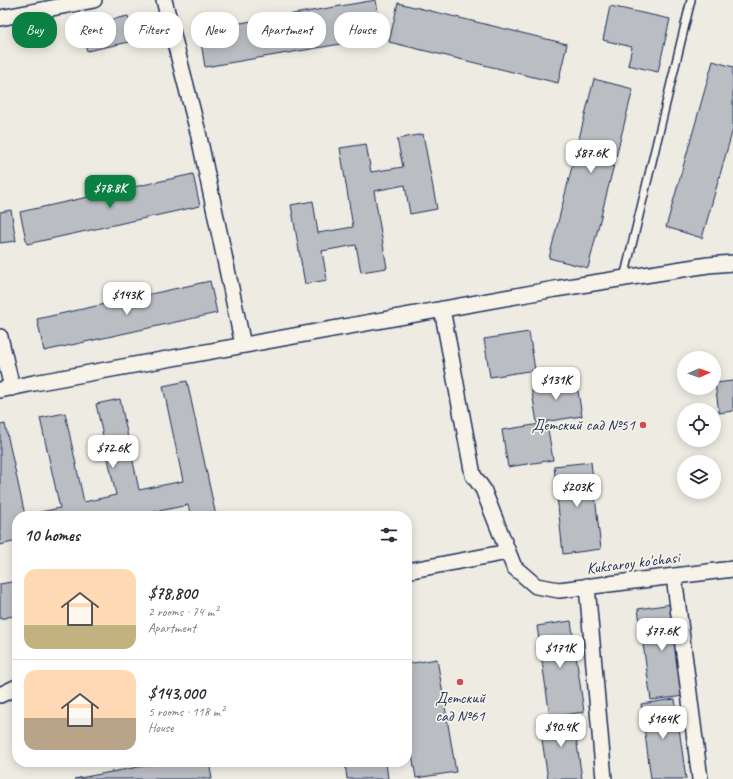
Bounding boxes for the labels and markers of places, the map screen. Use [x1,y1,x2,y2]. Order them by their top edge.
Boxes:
pin: $87.6K [558,140,624,174]
pin: $78.8K [77,175,143,209]
pin: $143K [99,282,155,316]
pin: $131K [528,367,584,401]
place label: Детский сад №51 [532,415,636,435]
marker: Детский сад №51 [638,420,648,430]
pin: $72.6K [80,435,146,469]
pin: $203K [549,474,605,508]
pin: $77.6K [629,618,695,652]
pin: $171K [532,635,588,669]
marker: Детский сад №61 [455,677,465,687]
place label: Детский сад №61 [435,688,486,726]
pin: $164K [635,706,691,740]
pin: $90.4K [528,714,594,748]

